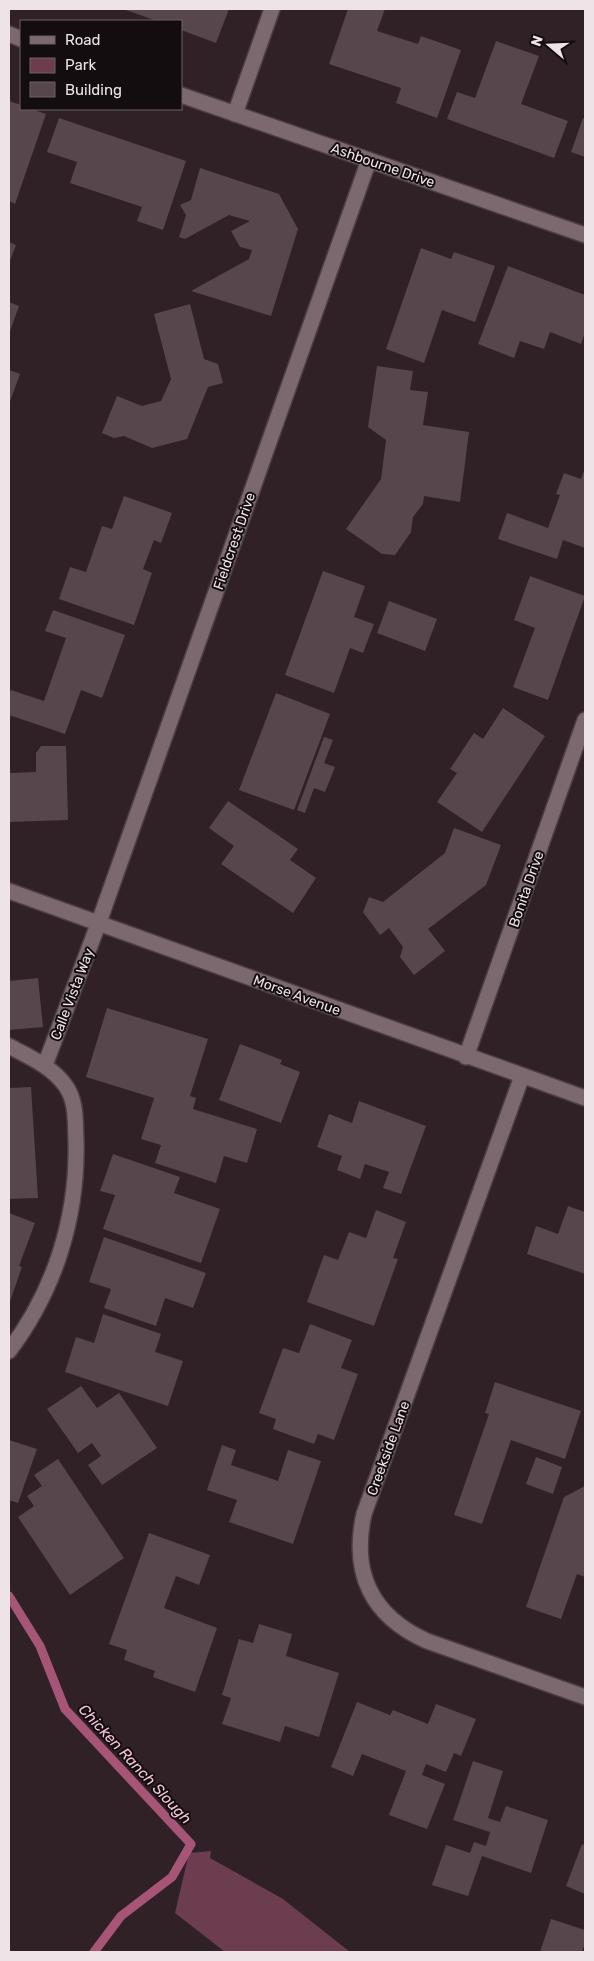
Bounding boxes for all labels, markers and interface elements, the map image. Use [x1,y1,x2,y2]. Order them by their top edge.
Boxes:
legend [20,20,182,110]
north arrow [524,20,574,70]
text: Road [65,31,101,49]
text: N [528,33,547,48]
text: Park [65,56,96,74]
text: Building [65,81,122,99]
street label: Ashbourne Drive [329,140,437,191]
street label: Fieldcrest Drive [210,490,259,592]
street label: Bonita Drive [505,849,548,930]
street label: Calle Vista Way [47,946,98,1043]
street label: Morse Avenue [251,972,343,1019]
street label: Creekside Lane [363,1398,413,1498]
water label: Chicken Ranch Slough [75,1700,195,1828]

